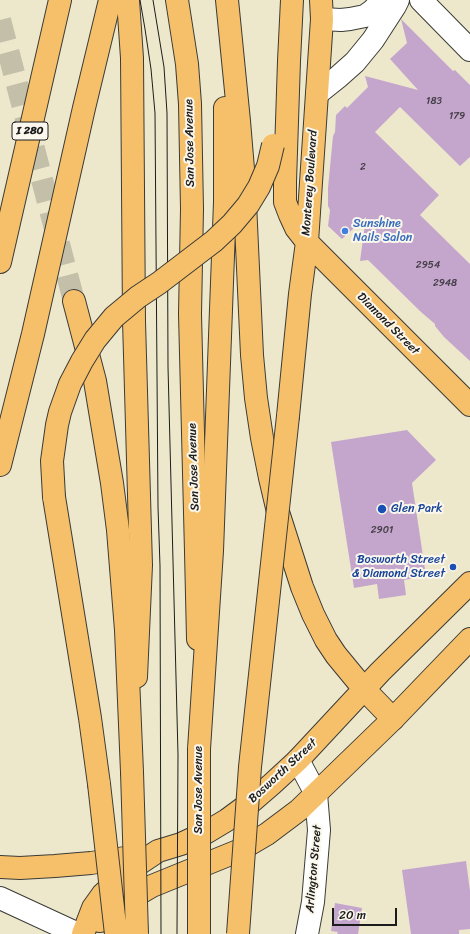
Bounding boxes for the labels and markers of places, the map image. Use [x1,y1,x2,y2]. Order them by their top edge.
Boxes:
place label: Sunshine Nails Salon [353,217,412,245]
marker: Sunshine Nails Salon [340,226,350,236]
place label: Glen Park [391,502,442,516]
marker: Glen Park [376,503,388,515]
place label: Bosworth Street & Diamond Street [352,553,445,581]
marker: Bosworth Street & Diamond Street [448,562,458,572]

